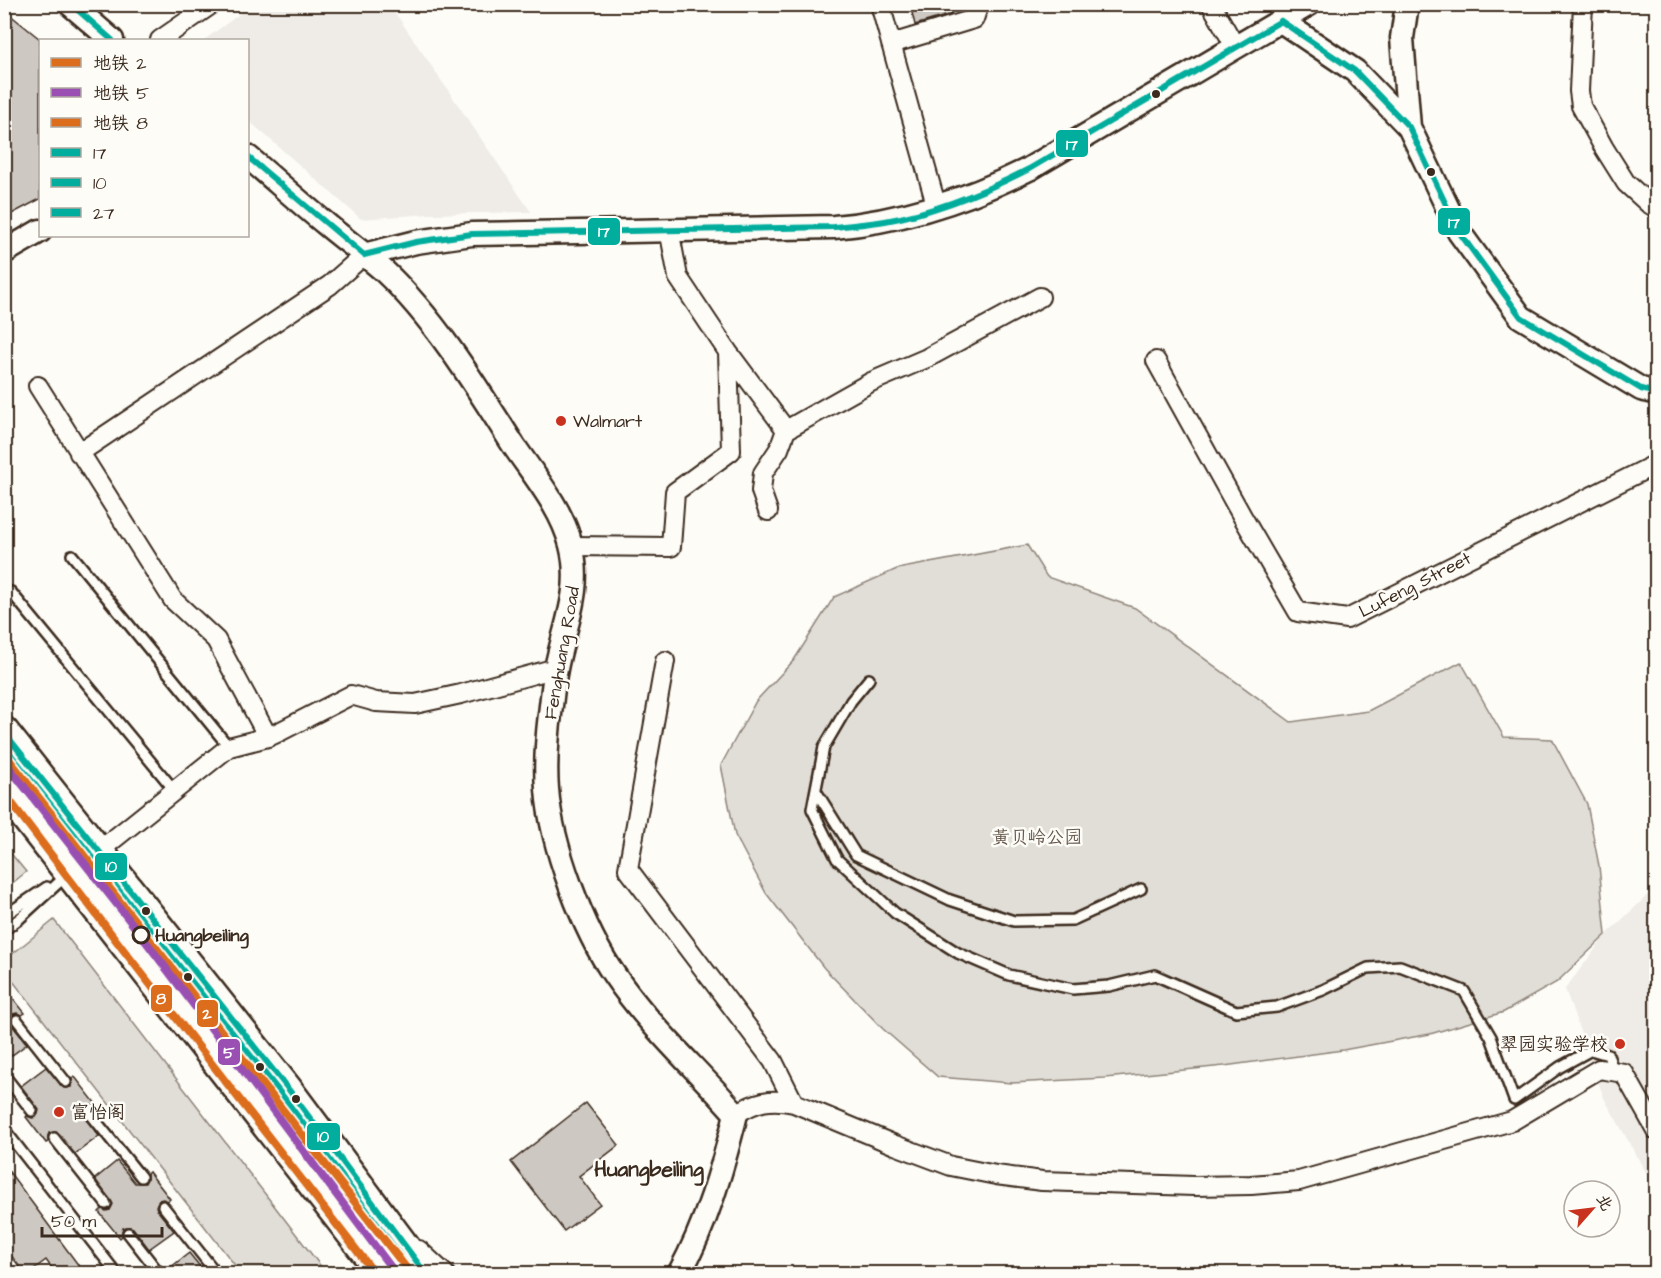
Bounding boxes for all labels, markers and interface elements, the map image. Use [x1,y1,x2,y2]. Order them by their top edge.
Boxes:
legend [39,39,249,237]
text: 地铁 2 [93,51,147,76]
text: 地铁 5 [93,81,149,106]
unlabelled marker [1150,88,1162,100]
text: 地铁 8 [93,111,148,136]
line badge: 17 [1055,129,1089,158]
text: 17 [1066,134,1078,156]
text: 17 [93,141,106,166]
unlabelled marker [1425,166,1437,178]
text: 10 [93,171,107,196]
text: 27 [93,201,114,226]
line badge: 17 [1437,207,1471,236]
text: 17 [1448,212,1460,234]
line badge: 17 [587,217,621,246]
text: 17 [598,221,610,243]
place label: Walmart [573,409,643,434]
marker: Walmart [554,414,568,428]
street label: Lufeng Street [1355,546,1477,625]
street label: Fenghuang Road [538,585,587,722]
park label: 黄贝岭公园 [992,825,1082,850]
line badge: 10 [94,852,128,881]
text: 10 [105,856,117,878]
unlabelled marker [140,905,152,917]
place label: Huangbeiling [155,923,250,949]
marker: Huangbeiling [132,926,150,944]
unlabelled marker [182,971,194,983]
line badge: 8 [150,984,173,1013]
text: 8 [156,988,167,1010]
line badge: 2 [196,999,219,1028]
text: 2 [201,1003,212,1025]
place label: 翠园实验学校 [1500,1032,1608,1057]
marker: 翠园实验学校 [1613,1037,1627,1051]
line badge: 5 [217,1038,241,1066]
text: 5 [223,1042,235,1064]
unlabelled marker [254,1061,266,1073]
unlabelled marker [290,1093,302,1105]
place label: 富怡阁 [71,1100,125,1125]
marker: 富怡阁 [52,1105,66,1119]
line badge: 10 [306,1122,341,1151]
text: 10 [317,1126,329,1148]
district label: Huangbeiling [594,1155,704,1186]
north arrow [1562,1179,1622,1239]
text: 北 [1591,1190,1618,1215]
scale bar [42,1200,162,1238]
text: 50 m [51,1209,96,1234]

